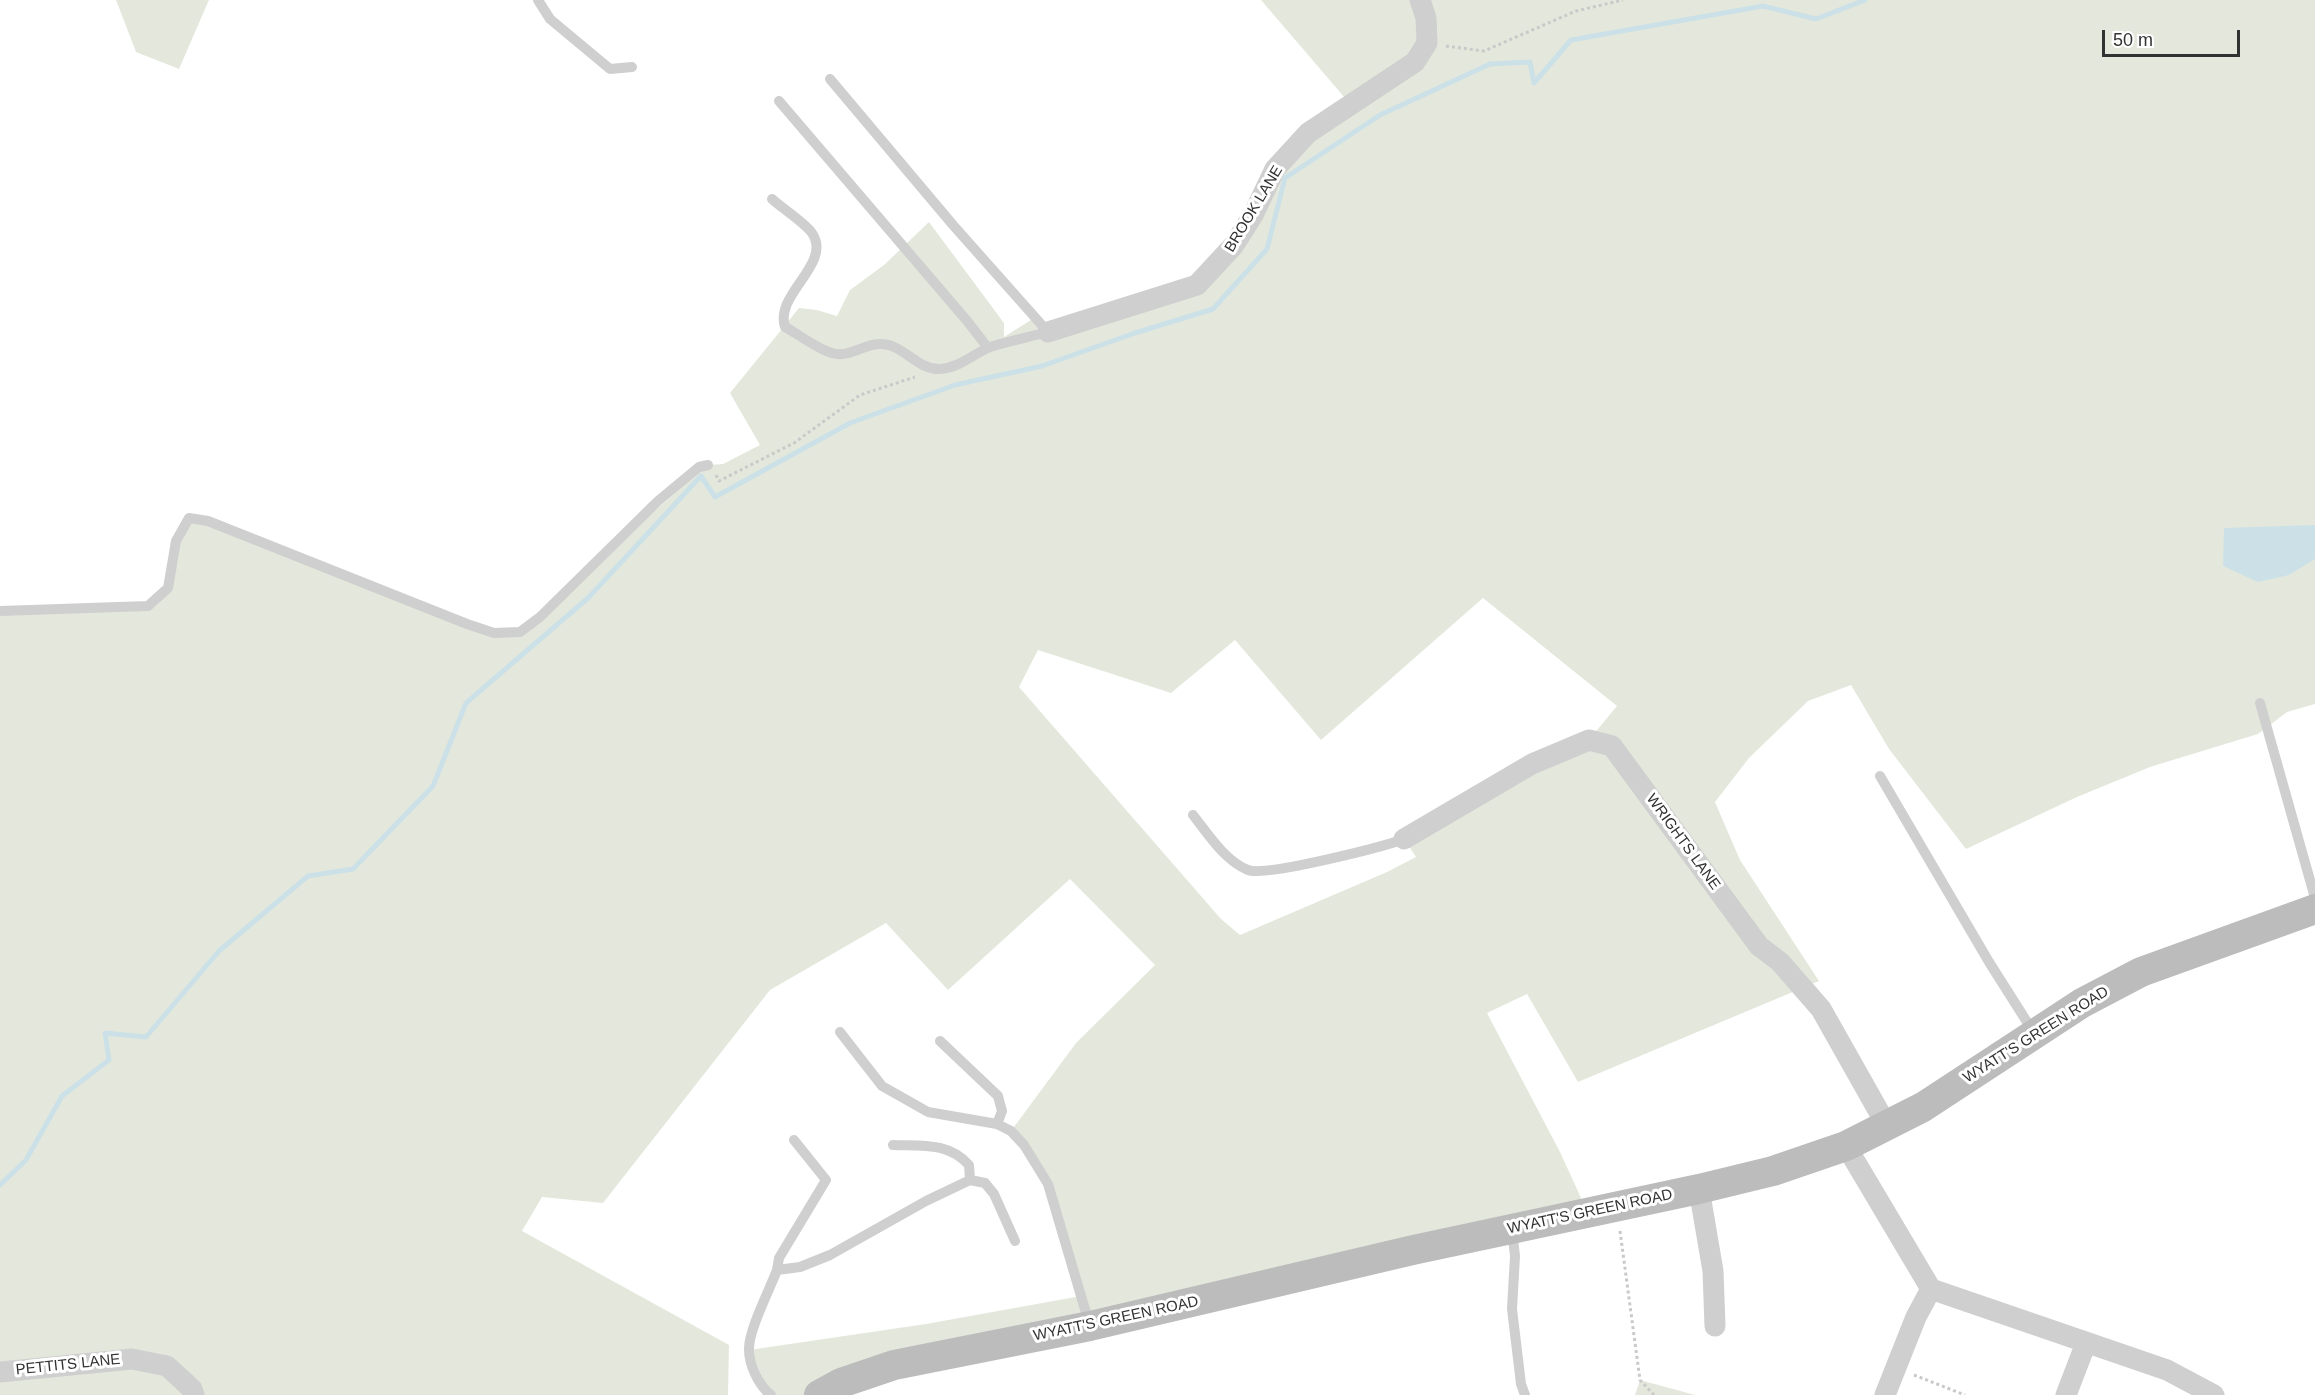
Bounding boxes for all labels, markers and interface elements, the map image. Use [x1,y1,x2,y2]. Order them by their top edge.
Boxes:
scale bar [2105,18,2243,56]
text: 50 m [2113,30,2153,50]
street label: BROOK LANE [1221,163,1287,255]
street label: WRIGHTS LANE [1642,791,1724,893]
street label: WYATT'S GREEN ROAD [1960,983,2112,1087]
street label: WYATT'S GREEN ROAD [1506,1186,1674,1238]
street label: WYATT'S GREEN ROAD [1032,1293,1200,1345]
street label: PETTITS LANE [15,1351,121,1379]

